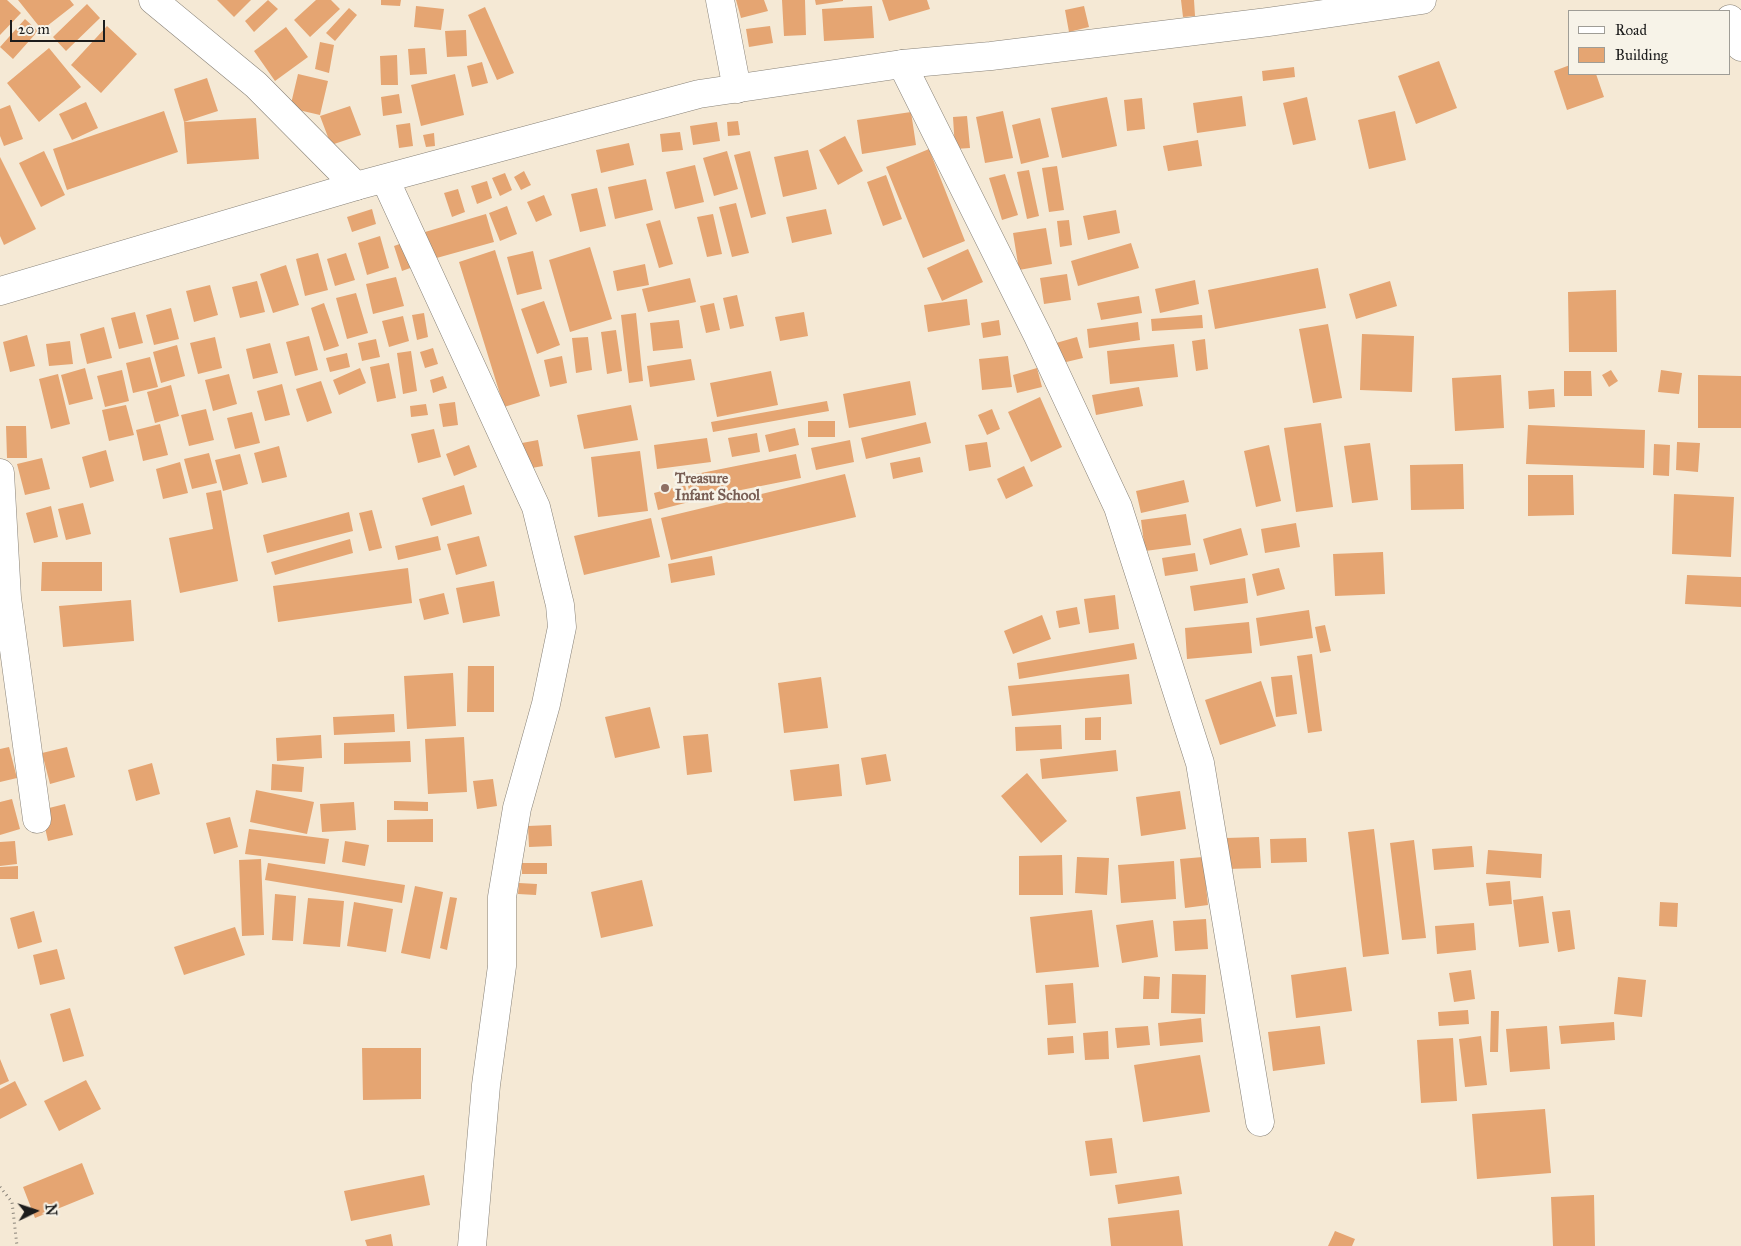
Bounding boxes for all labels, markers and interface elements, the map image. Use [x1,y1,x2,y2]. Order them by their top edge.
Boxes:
scale bar [12,10,108,42]
legend [1568,10,1731,75]
text: 20 m [18,20,50,38]
text: Road [1615,21,1647,39]
text: Building [1615,46,1668,64]
place label: Treasure Infant School [675,470,760,505]
marker: Treasure Infant School [659,482,671,494]
north arrow [10,1186,60,1236]
text: N [42,1203,59,1216]

